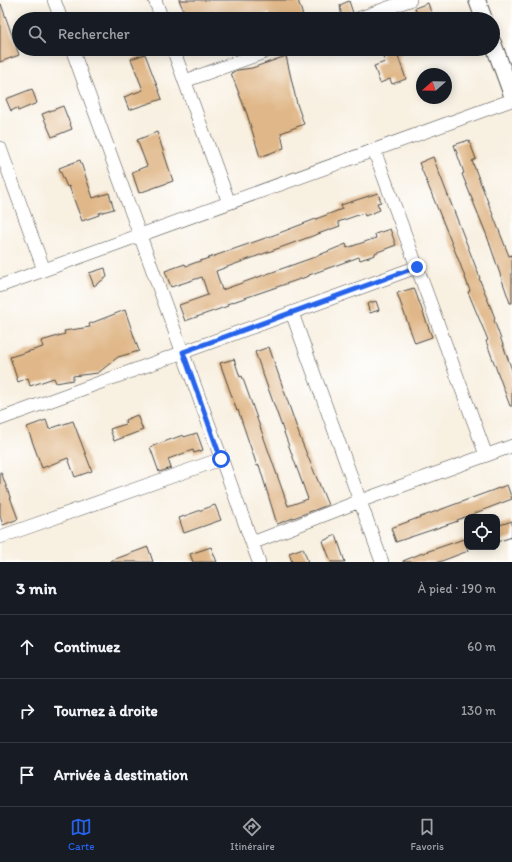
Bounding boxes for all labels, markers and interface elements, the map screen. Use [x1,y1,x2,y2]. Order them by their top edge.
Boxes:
search box [12,12,500,56]
icon: search [26,23,48,45]
text: Rechercher [58,25,130,43]
north arrow [416,68,452,104]
route end [408,258,426,276]
route start [212,450,230,468]
map controls [464,514,500,550]
button: locate [464,514,500,550]
text: 3 min [16,578,57,598]
text: À pied · 190 m [418,581,496,596]
icon: ahead [16,636,38,658]
text: Continuez [54,638,120,656]
text: 60 m [467,639,496,654]
icon: right [16,700,38,722]
text: Tournez à droite [54,702,158,720]
text: 130 m [461,703,496,718]
icon: arrive [16,764,38,786]
text: Arrivée à destination [54,766,188,784]
tab: Carte [68,816,94,853]
tab: Itinéraire [230,816,275,853]
tab: Favoris [411,816,444,853]

